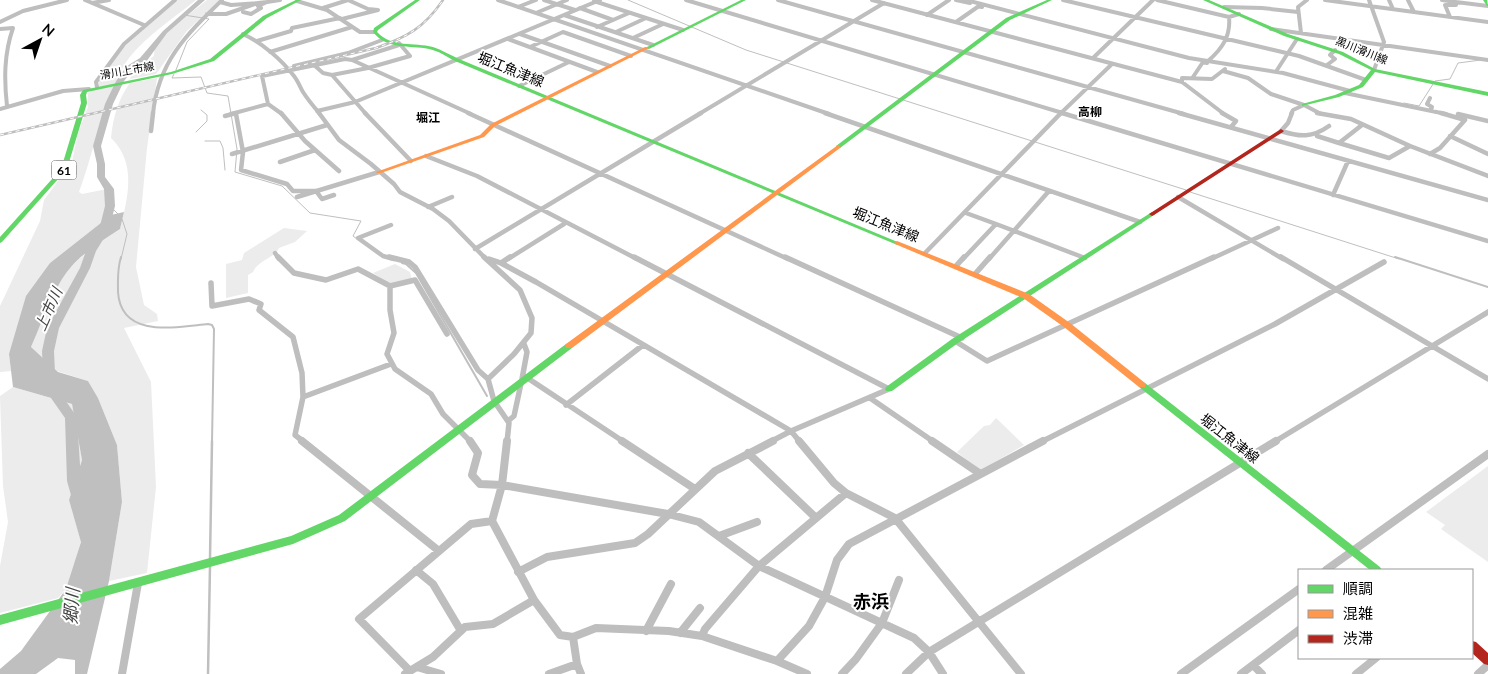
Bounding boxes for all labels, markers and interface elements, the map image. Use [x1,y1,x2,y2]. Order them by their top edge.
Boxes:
north arrow [15,15,65,65]
text: N [39,20,58,40]
street label: 黒川滑川線 [1334,34,1390,66]
street label: 堀江魚津線 [475,48,547,90]
street label: 滑川上市線 [99,59,155,81]
district label: 高柳 [1078,104,1102,119]
district label: 堀江 [416,110,440,125]
road number: 61 [52,160,76,180]
street label: 堀江魚津線 [850,203,922,245]
water label: 上市川 [31,283,66,333]
street label: 堀江魚津線 [1197,410,1263,466]
legend [1298,569,1473,659]
text: 順調 [1343,579,1373,597]
water label: 郷川 [59,585,83,625]
district label: 赤浜 [853,590,889,612]
text: 混雑 [1343,604,1373,622]
text: 渋滞 [1343,629,1373,647]

